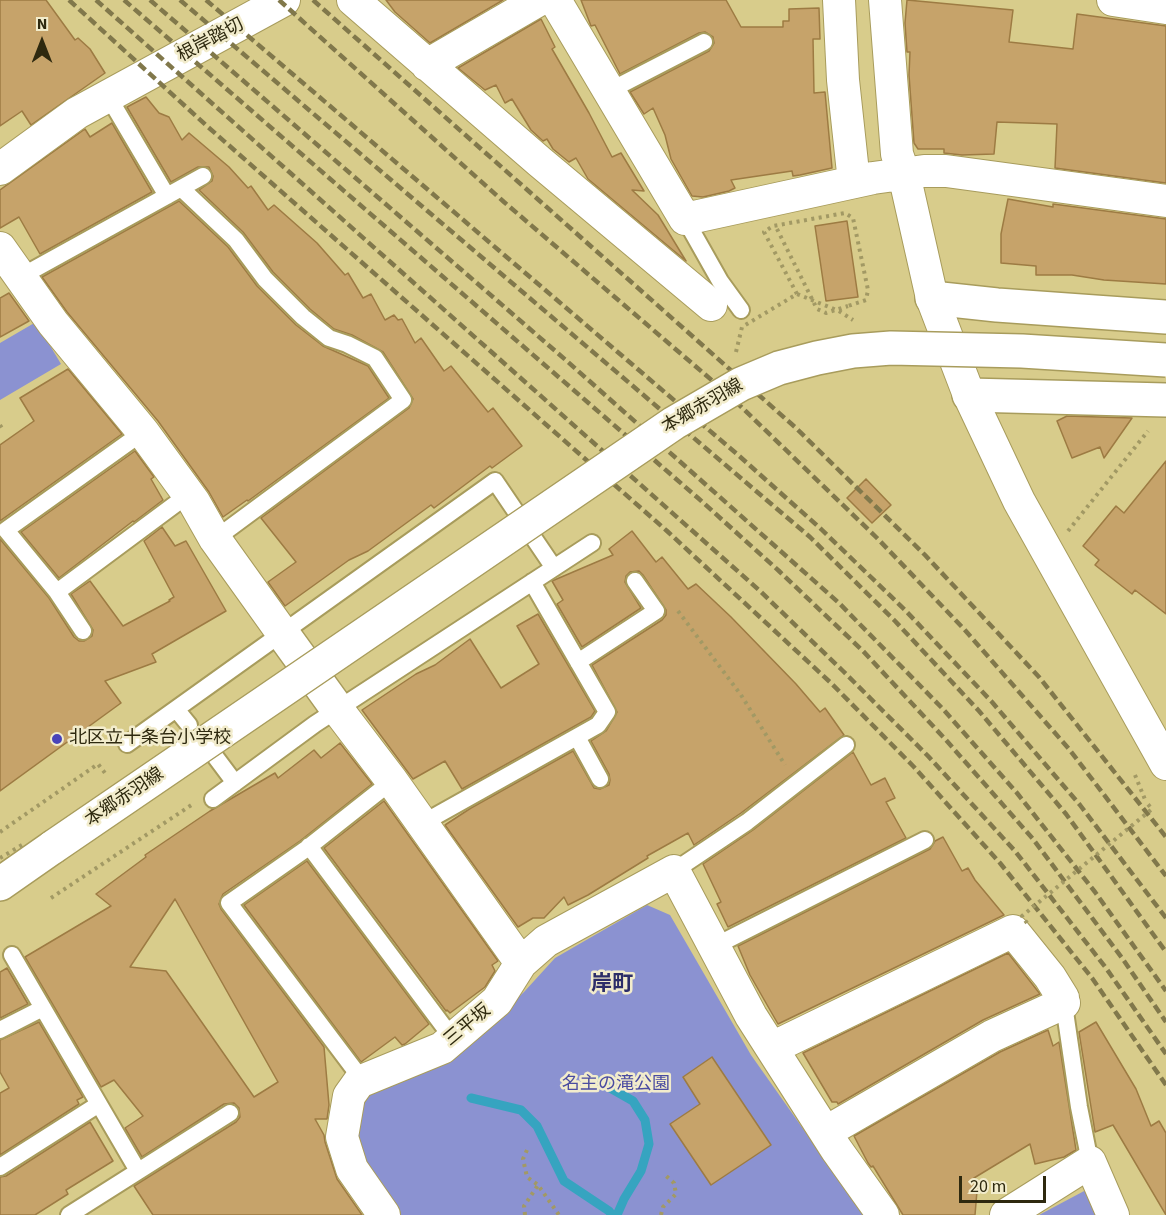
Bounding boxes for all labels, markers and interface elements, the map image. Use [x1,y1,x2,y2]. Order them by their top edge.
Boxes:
north arrow [12,12,72,72]
text: N [37,13,47,35]
street label: 根岸踏切 [174,15,248,67]
street label: 本郷赤羽線 [659,375,747,439]
place label: 北区立十条台小学校 [69,728,231,750]
marker: 北区立十条台小学校 [50,732,64,746]
street label: 本郷赤羽線 [82,764,168,832]
district label: 岸町 [591,972,633,998]
street label: 三平坂 [440,1000,496,1052]
park label: 名主の滝公園 [562,1074,670,1096]
scale bar [962,1164,1049,1202]
text: 20 m [970,1174,1006,1199]

